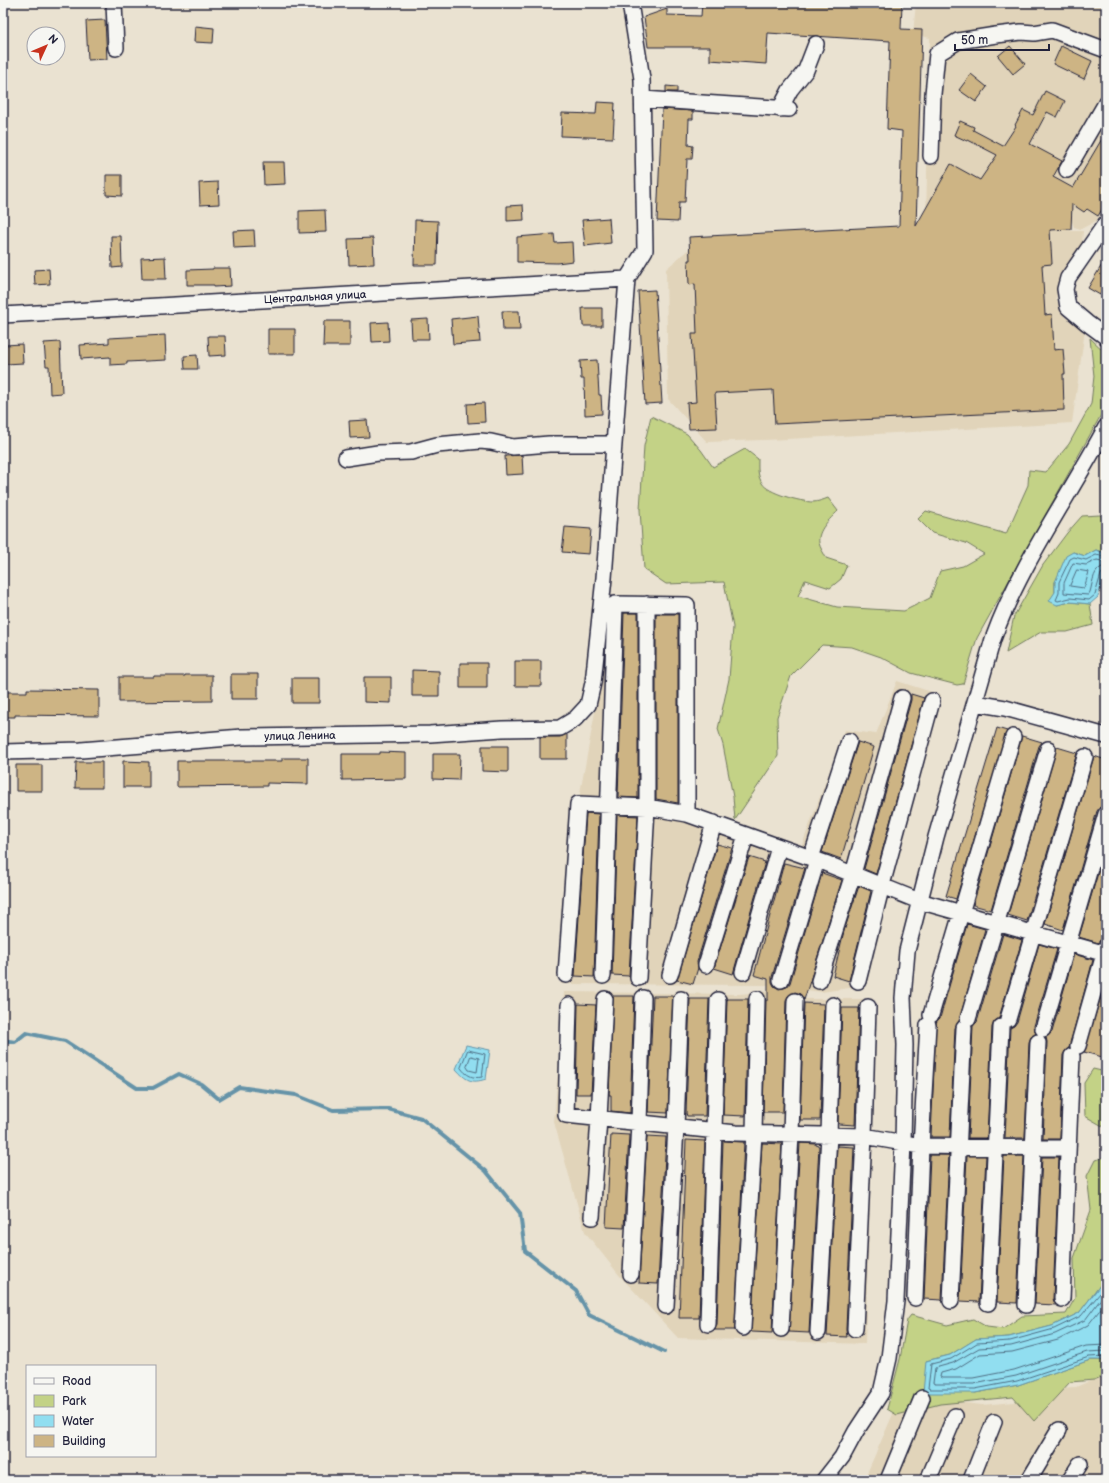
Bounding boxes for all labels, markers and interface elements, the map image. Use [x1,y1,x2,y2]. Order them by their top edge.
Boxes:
north arrow [26,26,66,66]
scale bar [955,26,1049,52]
text: N [45,32,60,47]
text: 50 m [961,33,988,48]
street label: Центральная улица [263,288,367,306]
street label: улица Ленина [264,729,336,743]
legend [26,1365,156,1457]
text: Road [62,1374,91,1389]
text: Park [62,1394,86,1409]
text: Water [62,1414,94,1429]
text: Building [62,1434,106,1449]

